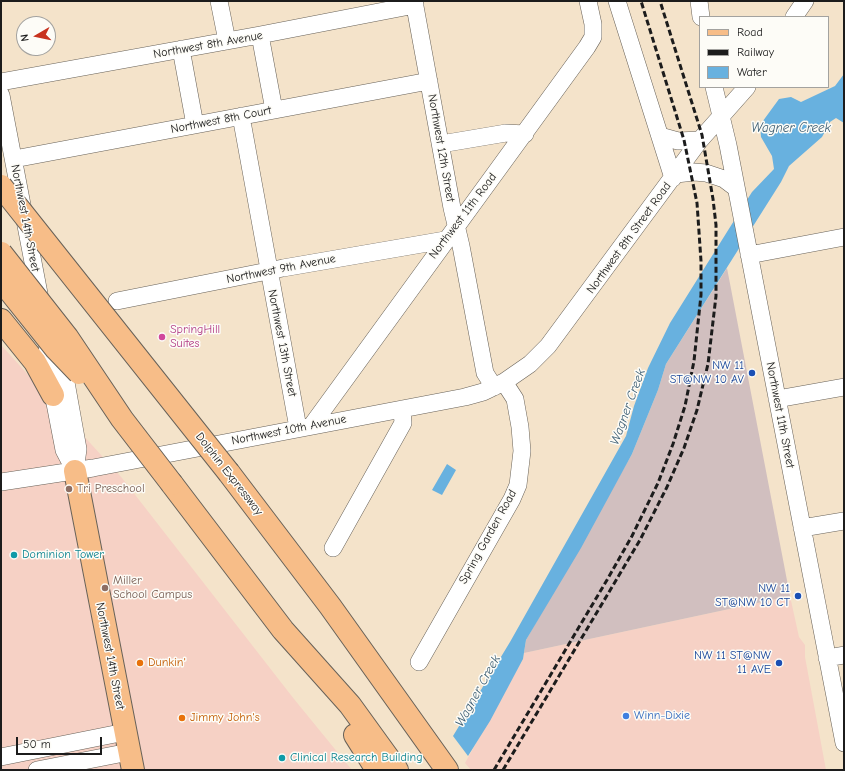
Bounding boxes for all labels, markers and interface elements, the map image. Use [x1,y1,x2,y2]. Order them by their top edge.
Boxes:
north arrow [16,16,56,56]
legend [699,16,829,88]
text: Road [737,25,763,39]
street label: Northwest 8th Avenue [152,28,264,62]
text: N [18,33,32,42]
text: Railway [737,45,774,59]
text: Water [737,65,767,79]
street label: Northwest 12th Street [424,93,458,203]
street label: Northwest 8th Court [169,103,273,137]
water label: Wagner Creek [751,120,831,136]
street label: Northwest 14th Street [8,163,42,273]
street label: Northwest 11th Road [426,170,500,262]
street label: Northwest 8th Street Road [584,179,674,297]
street label: Northwest 9th Avenue [225,251,337,287]
street label: Northwest 13th Street [265,288,299,398]
place label: SpringHill Suites [170,323,220,351]
marker: SpringHill Suites [157,332,167,342]
place label: NW 11 ST@NW 10 AV [670,359,744,387]
street label: Northwest 11th Street [763,361,797,469]
water label: Wagner Creek [607,367,649,447]
marker: NW 11 ST@NW 10 AV [747,368,757,378]
street label: Northwest 10th Avenue [230,412,348,448]
street label: Dolphin Expressway [192,430,266,518]
place label: Tri Preschool [77,482,145,496]
marker: Tri Preschool [64,484,74,494]
street label: Spring Garden Road [456,487,520,587]
place label: Dominion Tower [22,548,104,562]
marker: Dominion Tower [9,550,19,560]
place label: Miller School Campus [113,574,192,602]
place label: NW 11 ST@NW 10 CT [715,582,790,610]
marker: Miller School Campus [100,583,110,593]
marker: NW 11 ST@NW 10 CT [793,591,803,601]
street label: Northwest 14th Street [93,601,127,711]
place label: NW 11 ST@NW 11 AVE [694,649,771,677]
water label: Wagner Creek [452,652,504,730]
place label: Dunkin' [148,656,186,670]
marker: Dunkin' [135,658,145,668]
marker: NW 11 ST@NW 11 AVE [774,658,784,668]
place label: Winn-Dixie [634,709,690,723]
place label: Jimmy John's [190,711,260,725]
marker: Winn-Dixie [621,711,631,721]
marker: Jimmy John's [177,713,187,723]
scale bar [18,729,104,755]
text: 50 m [23,737,51,751]
place label: Clinical Research Building [290,751,423,765]
marker: Clinical Research Building [277,753,287,763]

